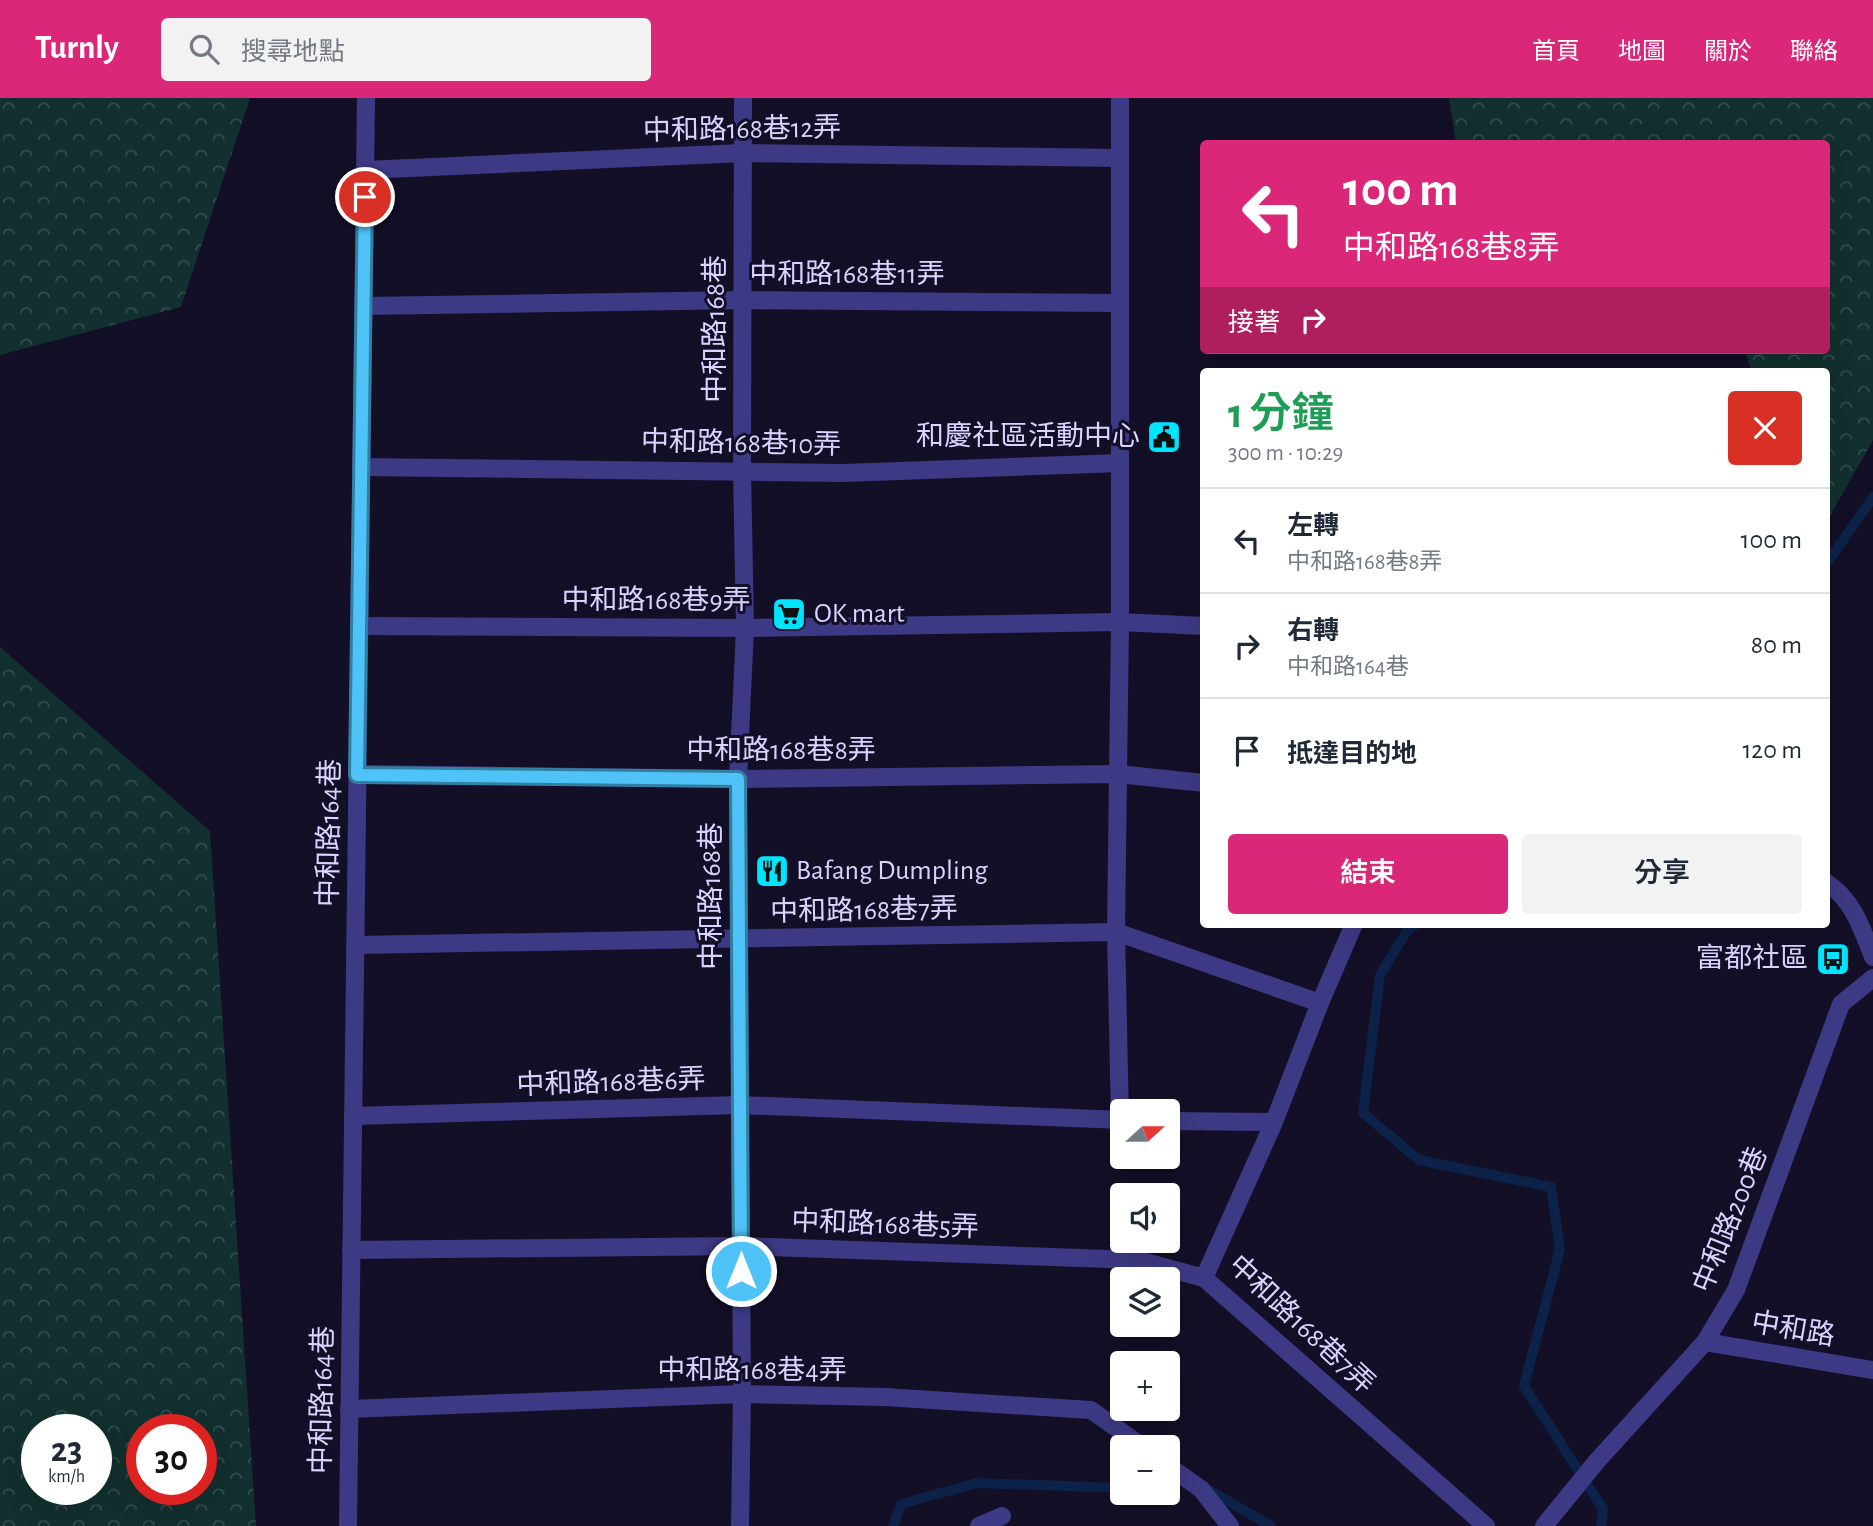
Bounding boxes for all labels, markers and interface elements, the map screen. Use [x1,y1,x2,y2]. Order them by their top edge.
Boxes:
search box [161,18,651,81]
icon: search [185,30,223,68]
text: Turnly [35,32,119,65]
text: 搜尋地點 [241,39,345,65]
text: 首頁 [1532,40,1580,64]
text: 地圖 [1618,40,1666,64]
text: 關於 [1704,40,1752,64]
text: 聯絡 [1790,40,1838,64]
street label: 中和路168巷12弄 [643,112,841,146]
text: 100 m [1343,166,1459,215]
pin [335,167,395,227]
icon: left [1228,168,1319,259]
icon: arrive [346,178,384,216]
text: 中和路168巷8弄 [1343,232,1559,264]
street label: 中和路168巷 [700,255,730,403]
street label: 中和路168巷11弄 [749,259,945,289]
icon: right [1294,301,1332,339]
text: 接著 [1228,310,1280,336]
button: close [1728,391,1802,465]
text: 1 分鐘 [1228,393,1333,435]
public building icon: 和慶社區活動中心 [1145,418,1183,456]
place label: 和慶社區活動中心 [916,421,1140,451]
street label: 中和路168巷10弄 [641,426,842,460]
text: 300 m · 10:29 [1228,442,1343,465]
text: 左轉 [1287,513,1339,539]
icon: left [1228,522,1266,560]
text: 100 m [1741,527,1802,553]
text: 中和路168巷8弄 [1287,551,1443,574]
street label: 中和路168巷9弄 [561,585,751,615]
supermarket icon: OK mart [770,595,808,633]
place label: OK mart [814,600,905,628]
text: 右轉 [1287,618,1339,644]
icon: right [1228,627,1266,665]
text: 80 m [1751,632,1802,658]
text: 中和路164巷 [1287,656,1409,679]
icon: arrive [1228,732,1266,770]
street label: 中和路168巷8弄 [686,735,876,765]
text: 120 m [1742,737,1802,763]
text: 抵達目的地 [1287,741,1417,767]
street label: 中和路164巷 [313,759,345,907]
street label: 中和路168巷 [696,822,726,970]
button: 結束 [1228,834,1508,914]
button: 分享 [1522,834,1802,914]
restaurant icon: Bafang Dumpling [753,852,791,890]
place label: Bafang Dumpling [796,857,988,885]
street label: 中和路168巷7弄 [770,893,958,927]
bus stop icon: 富都社區 [1814,940,1852,978]
place label: 富都社區 [1696,943,1808,973]
street label: 中和路168巷6弄 [516,1064,706,1100]
north arrow [1110,1099,1180,1169]
map controls [1110,1099,1180,1505]
street label: 中和路200巷 [1687,1142,1773,1297]
button: sound [1110,1183,1180,1253]
street label: 中和路168巷5弄 [791,1206,979,1242]
position arrow [704,1234,778,1308]
street label: 中和路168巷7弄 [1223,1249,1381,1399]
button: layers [1110,1267,1180,1337]
street label: 中和路 [1749,1307,1837,1351]
street label: 中和路164巷 [306,1326,338,1474]
button: + [1110,1351,1180,1421]
street label: 中和路168巷4弄 [657,1355,847,1385]
speed limit sign: 30 [126,1414,217,1505]
text: 23 [51,1433,82,1468]
button: − [1110,1435,1180,1505]
text: km/h [48,1468,85,1486]

